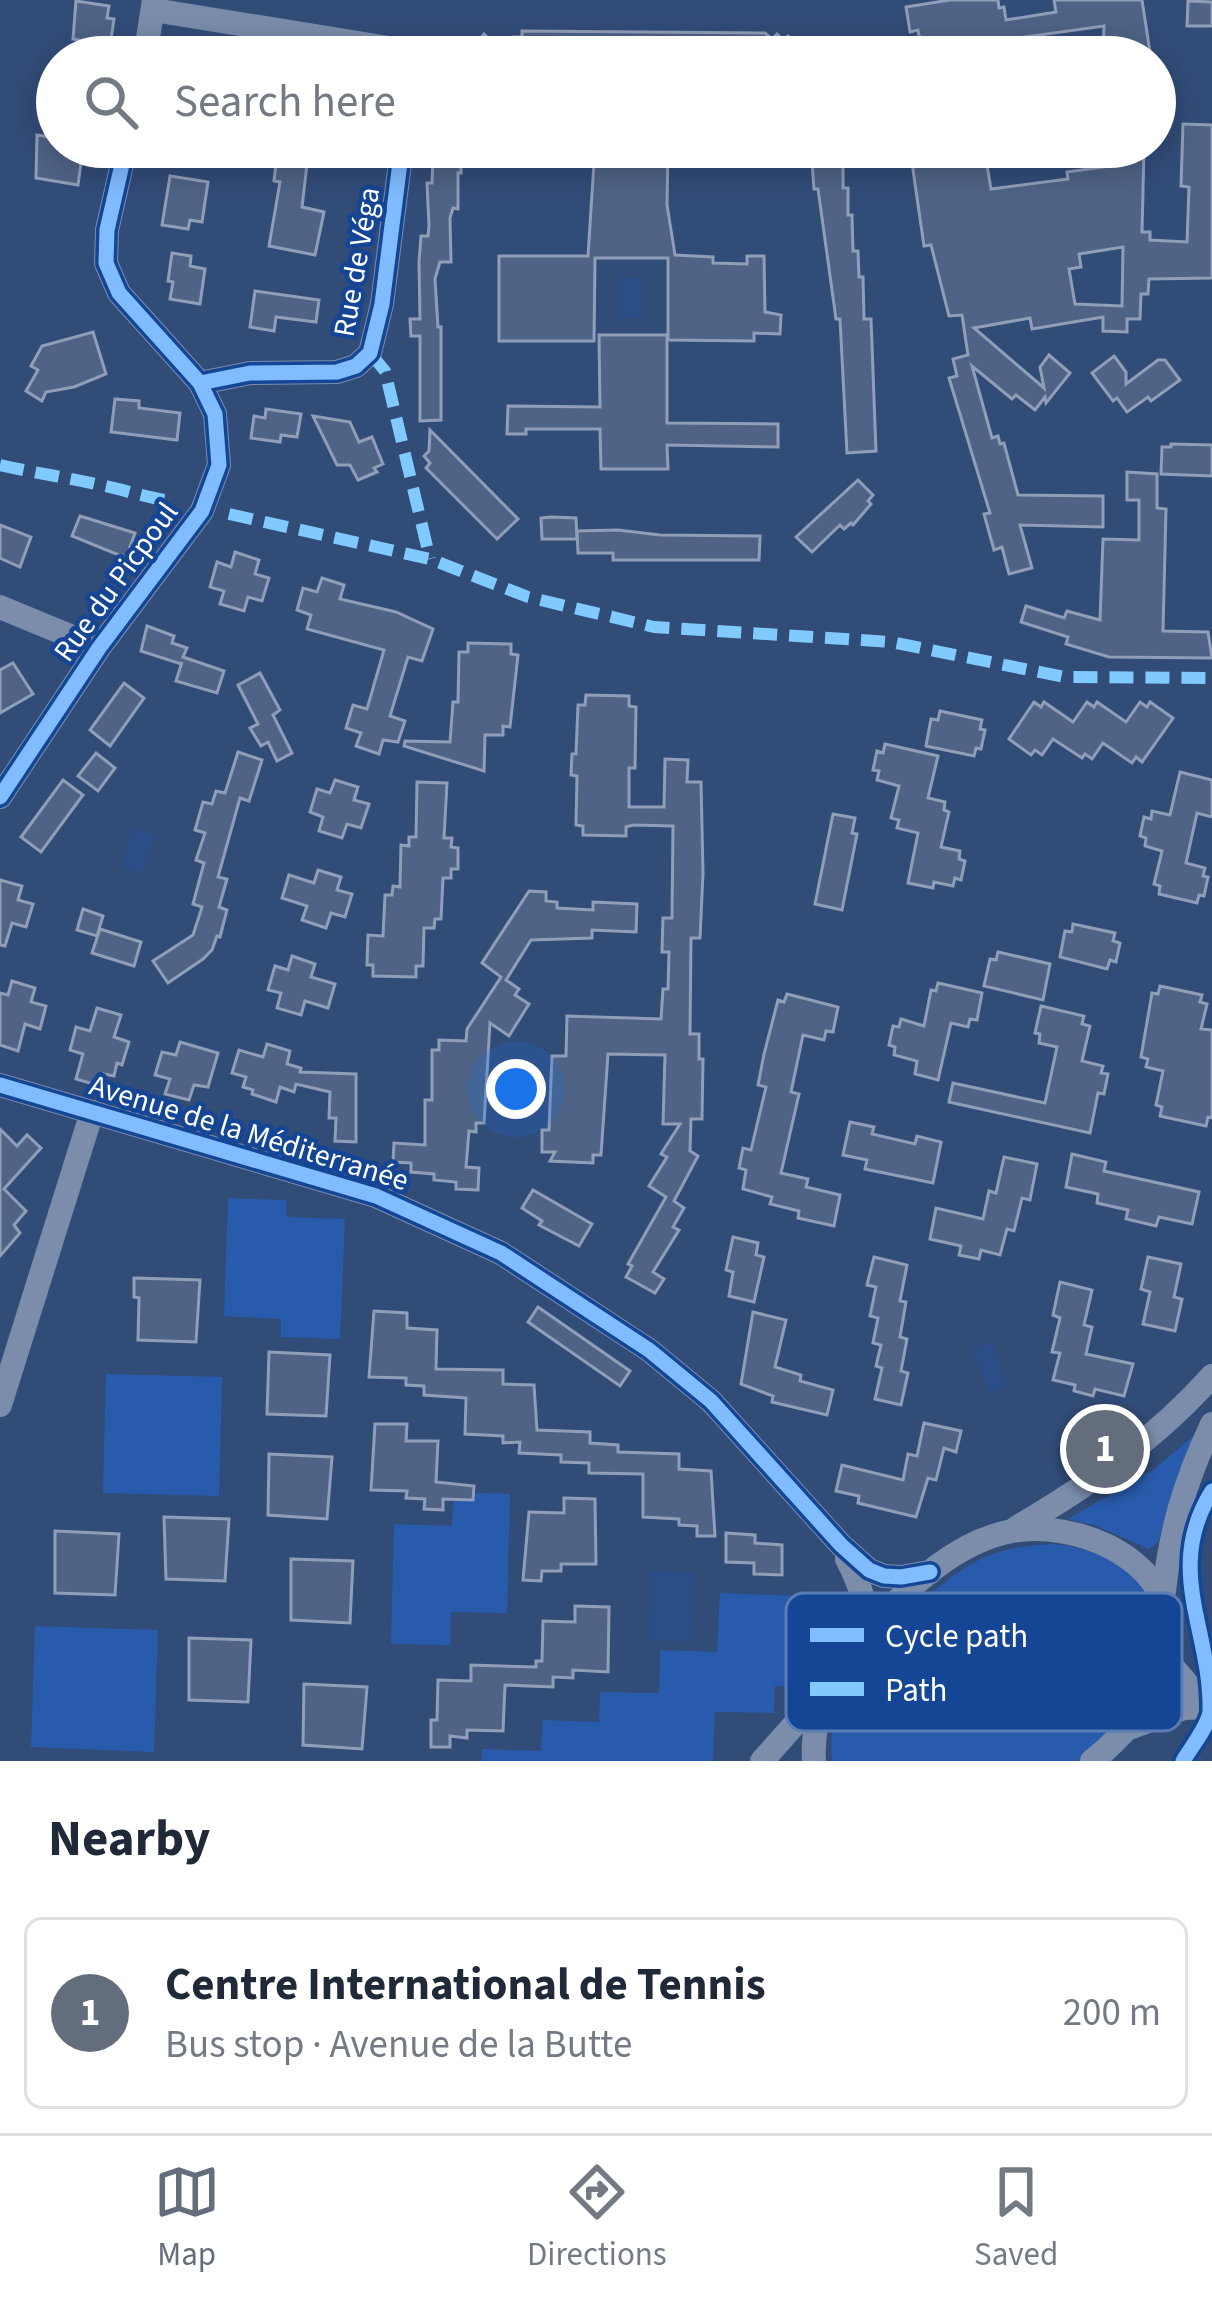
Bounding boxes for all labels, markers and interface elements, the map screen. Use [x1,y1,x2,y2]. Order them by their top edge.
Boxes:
search box [36,36,1176,168]
icon: search [78,69,144,135]
text: Search here [174,70,396,134]
street label: Rue de Véga [323,184,391,340]
street label: Rue du Picpoul [43,493,189,671]
your location [486,1059,546,1119]
street label: Avenue de la Méditerranée [84,1064,414,1202]
pin: 1 [1066,1404,1144,1494]
legend [786,1593,1182,1731]
text: Cycle path [885,1613,1028,1660]
text: Path [885,1667,948,1714]
text: Nearby [48,1803,210,1875]
text: Centre International de Tennis [165,1953,766,2017]
text: 1 [80,1985,100,2041]
text: 200 m [1063,1985,1161,2041]
text: Bus stop · Avenue de la Butte [165,2017,632,2073]
tab: Map [154,2159,220,2278]
tab: Directions [527,2159,667,2278]
tab: Saved [974,2159,1058,2278]

